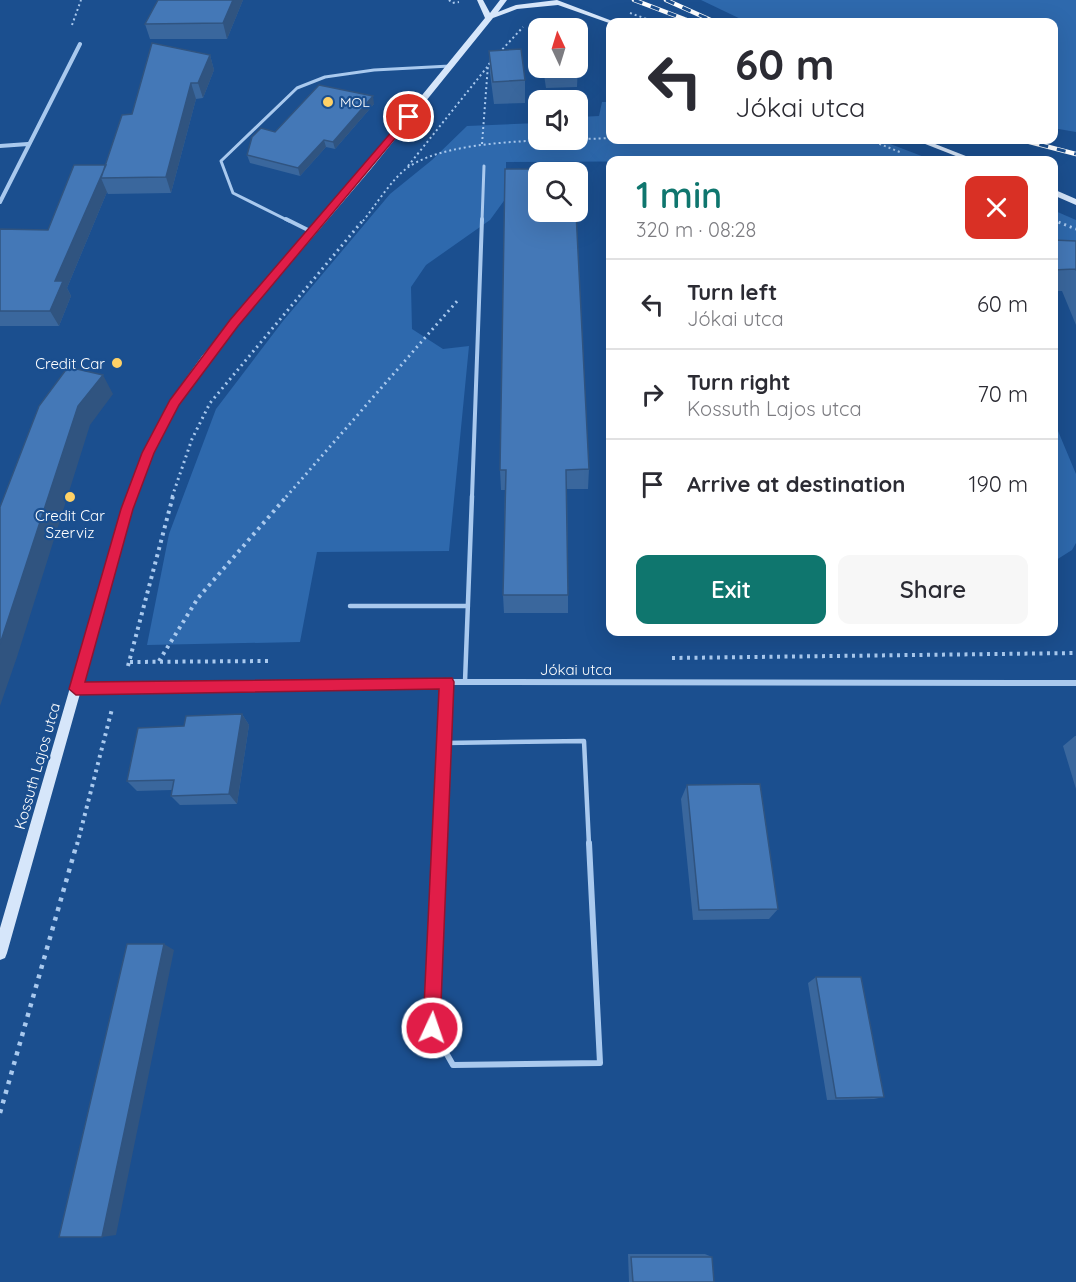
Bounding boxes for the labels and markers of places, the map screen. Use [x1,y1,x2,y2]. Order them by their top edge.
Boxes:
pin [383,91,434,142]
place label: MOL [340,93,370,111]
marker: MOL [321,95,335,109]
place label: Credit Car [35,354,105,373]
marker: Credit Car [110,356,124,370]
marker: Credit Car Szerviz [63,490,77,504]
place label: Credit Car Szerviz [35,506,105,542]

